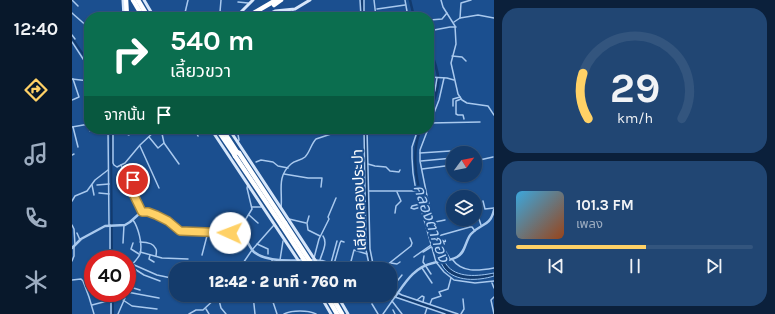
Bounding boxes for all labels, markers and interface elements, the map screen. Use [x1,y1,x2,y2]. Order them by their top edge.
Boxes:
text: 12:40 [14,18,58,40]
text: 540 m [170,24,254,57]
icon: right [104,28,156,80]
text: เลี้ยวขวา [170,60,231,82]
text: 29 [609,63,660,111]
icon: directions [22,76,50,104]
icon: arrive [153,104,175,126]
text: จากนั้น [104,106,145,124]
text: km/h [616,109,653,126]
icon: music [22,140,50,168]
north arrow [446,146,482,182]
map controls [446,146,482,226]
street label: เลียบคลองประปา [348,149,370,251]
pin [116,163,150,197]
icon: arrive [122,169,144,191]
water label: คลองตาก้อง [409,182,454,266]
button: layers [446,190,482,226]
text: 101.3 FM [576,196,634,214]
icon: phone [22,204,50,232]
position arrow [209,212,251,254]
text: เพลง [576,216,603,231]
speed limit sign: 40 [84,250,136,302]
icon: previous [545,255,567,277]
icon: pause [624,255,646,277]
icon: next [703,255,725,277]
icon: climate [22,268,50,296]
text: 12:42 · 2 นาที · 760 m [209,273,357,291]

